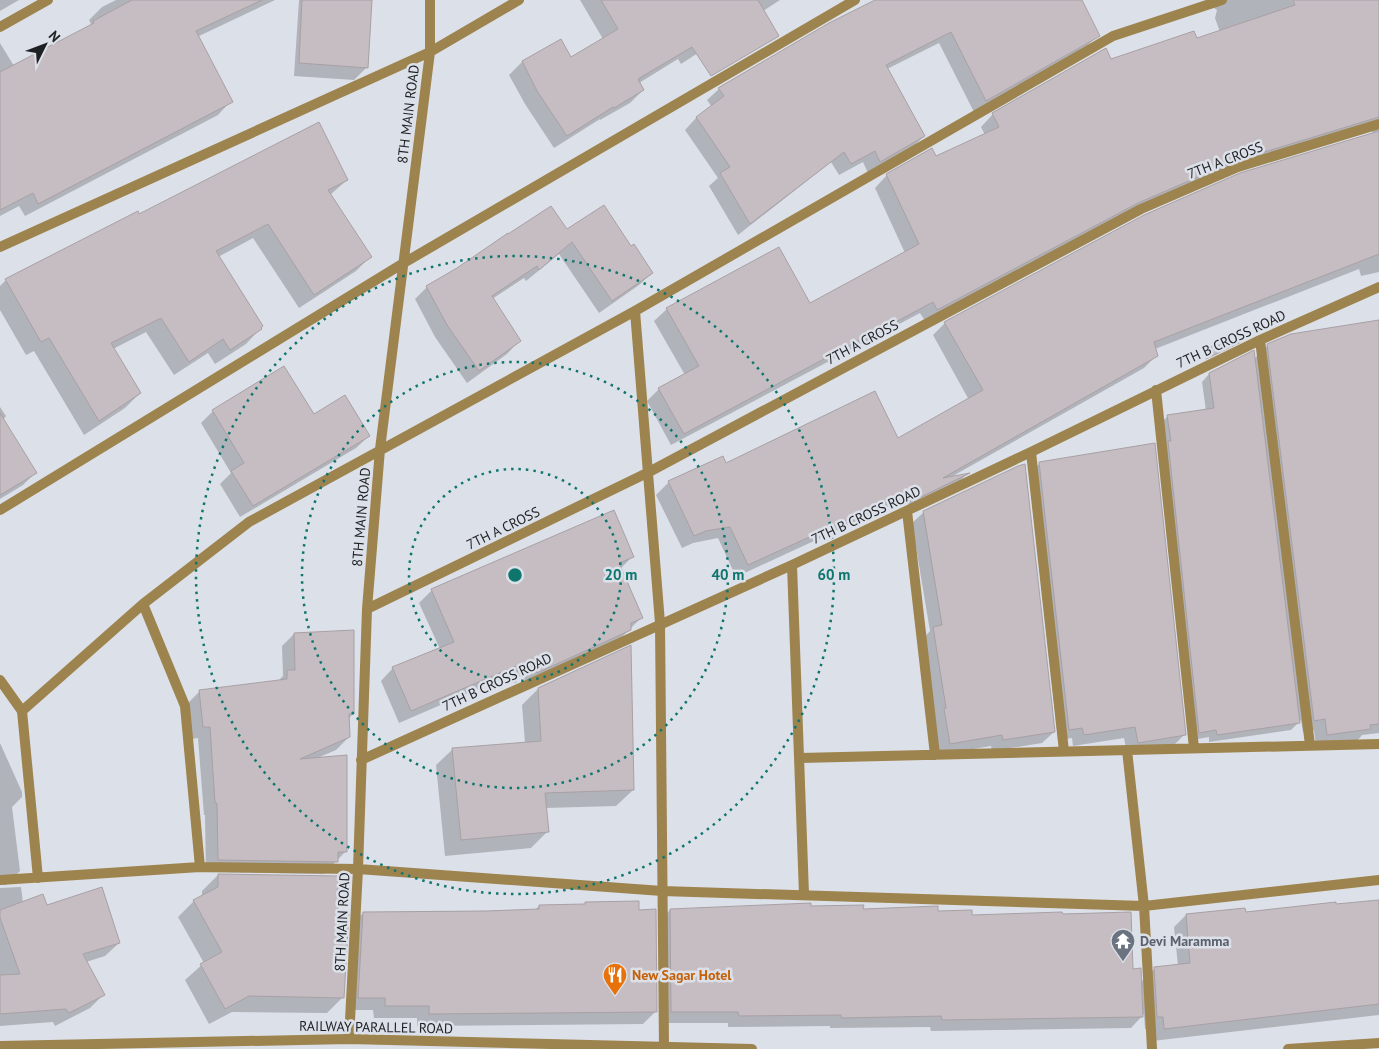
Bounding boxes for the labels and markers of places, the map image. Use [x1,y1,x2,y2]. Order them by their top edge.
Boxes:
centre of rings [506,566,524,584]
temple icon: Devi Maramma [1110,928,1136,962]
place label: Devi Maramma [1140,932,1230,950]
restaurant icon: New Sagar Hotel [602,962,628,996]
place label: New Sagar Hotel [632,966,732,984]

